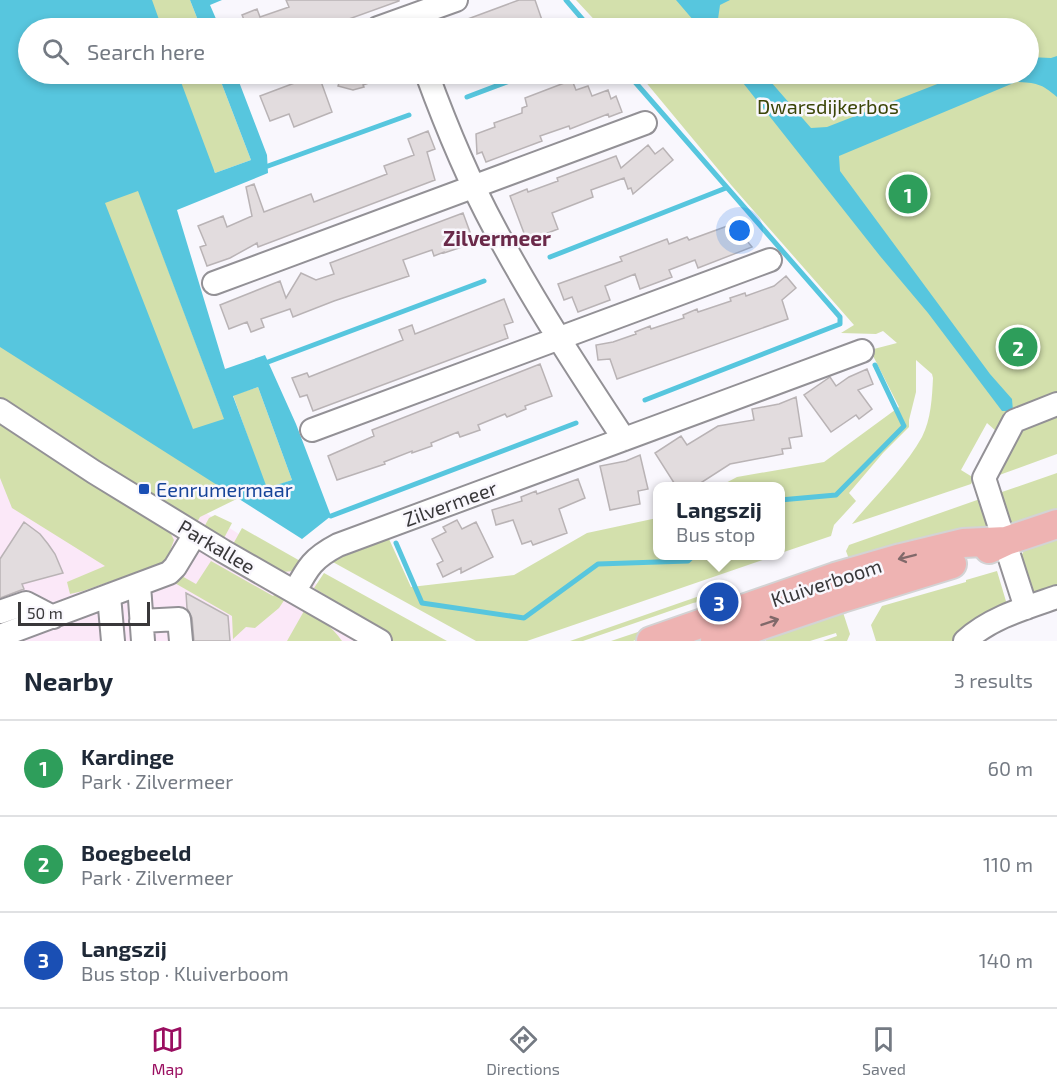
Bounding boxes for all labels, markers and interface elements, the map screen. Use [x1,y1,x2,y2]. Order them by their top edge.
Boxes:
search box [18,18,1039,84]
icon: search [39,35,72,68]
text: Search here [87,38,205,64]
park label: Dwarsdijkerbos [757,94,899,118]
pin: 1 [888,172,928,216]
your location [725,216,754,245]
district label: Zilvermeer [443,225,551,250]
pin: 2 [998,324,1038,370]
street label: Zilvermeer [400,475,500,531]
place label: Eenrumermaar [156,477,293,501]
marker: Eenrumermaar [137,482,151,496]
popup [653,482,785,560]
text: Langszij [676,496,762,522]
street label: Parkallee [174,514,260,578]
text: Bus stop [676,522,755,546]
one-way arrow [898,551,917,563]
street label: Kluiverboom [768,553,884,611]
pin: 3 [700,580,738,624]
scale bar [18,599,150,626]
text: 50 m [27,603,63,622]
one-way arrow [760,616,779,627]
text: Nearby [24,665,113,696]
text: 3 results [954,668,1033,692]
text: Kardinge [81,743,174,769]
text: 1 [39,756,48,780]
text: 60 m [988,756,1033,780]
text: Park · Zilvermeer [81,769,233,793]
text: Boegbeeld [81,839,191,865]
text: 2 [38,852,49,876]
text: 110 m [983,852,1033,876]
text: Park · Zilvermeer [81,865,233,889]
text: Langszij [81,935,167,961]
text: 3 [38,948,49,972]
text: 140 m [979,948,1033,972]
text: Bus stop · Kluiverboom [81,961,289,985]
tab: Map [151,1023,184,1078]
tab: Directions [486,1023,560,1078]
tab: Saved [862,1023,906,1078]

